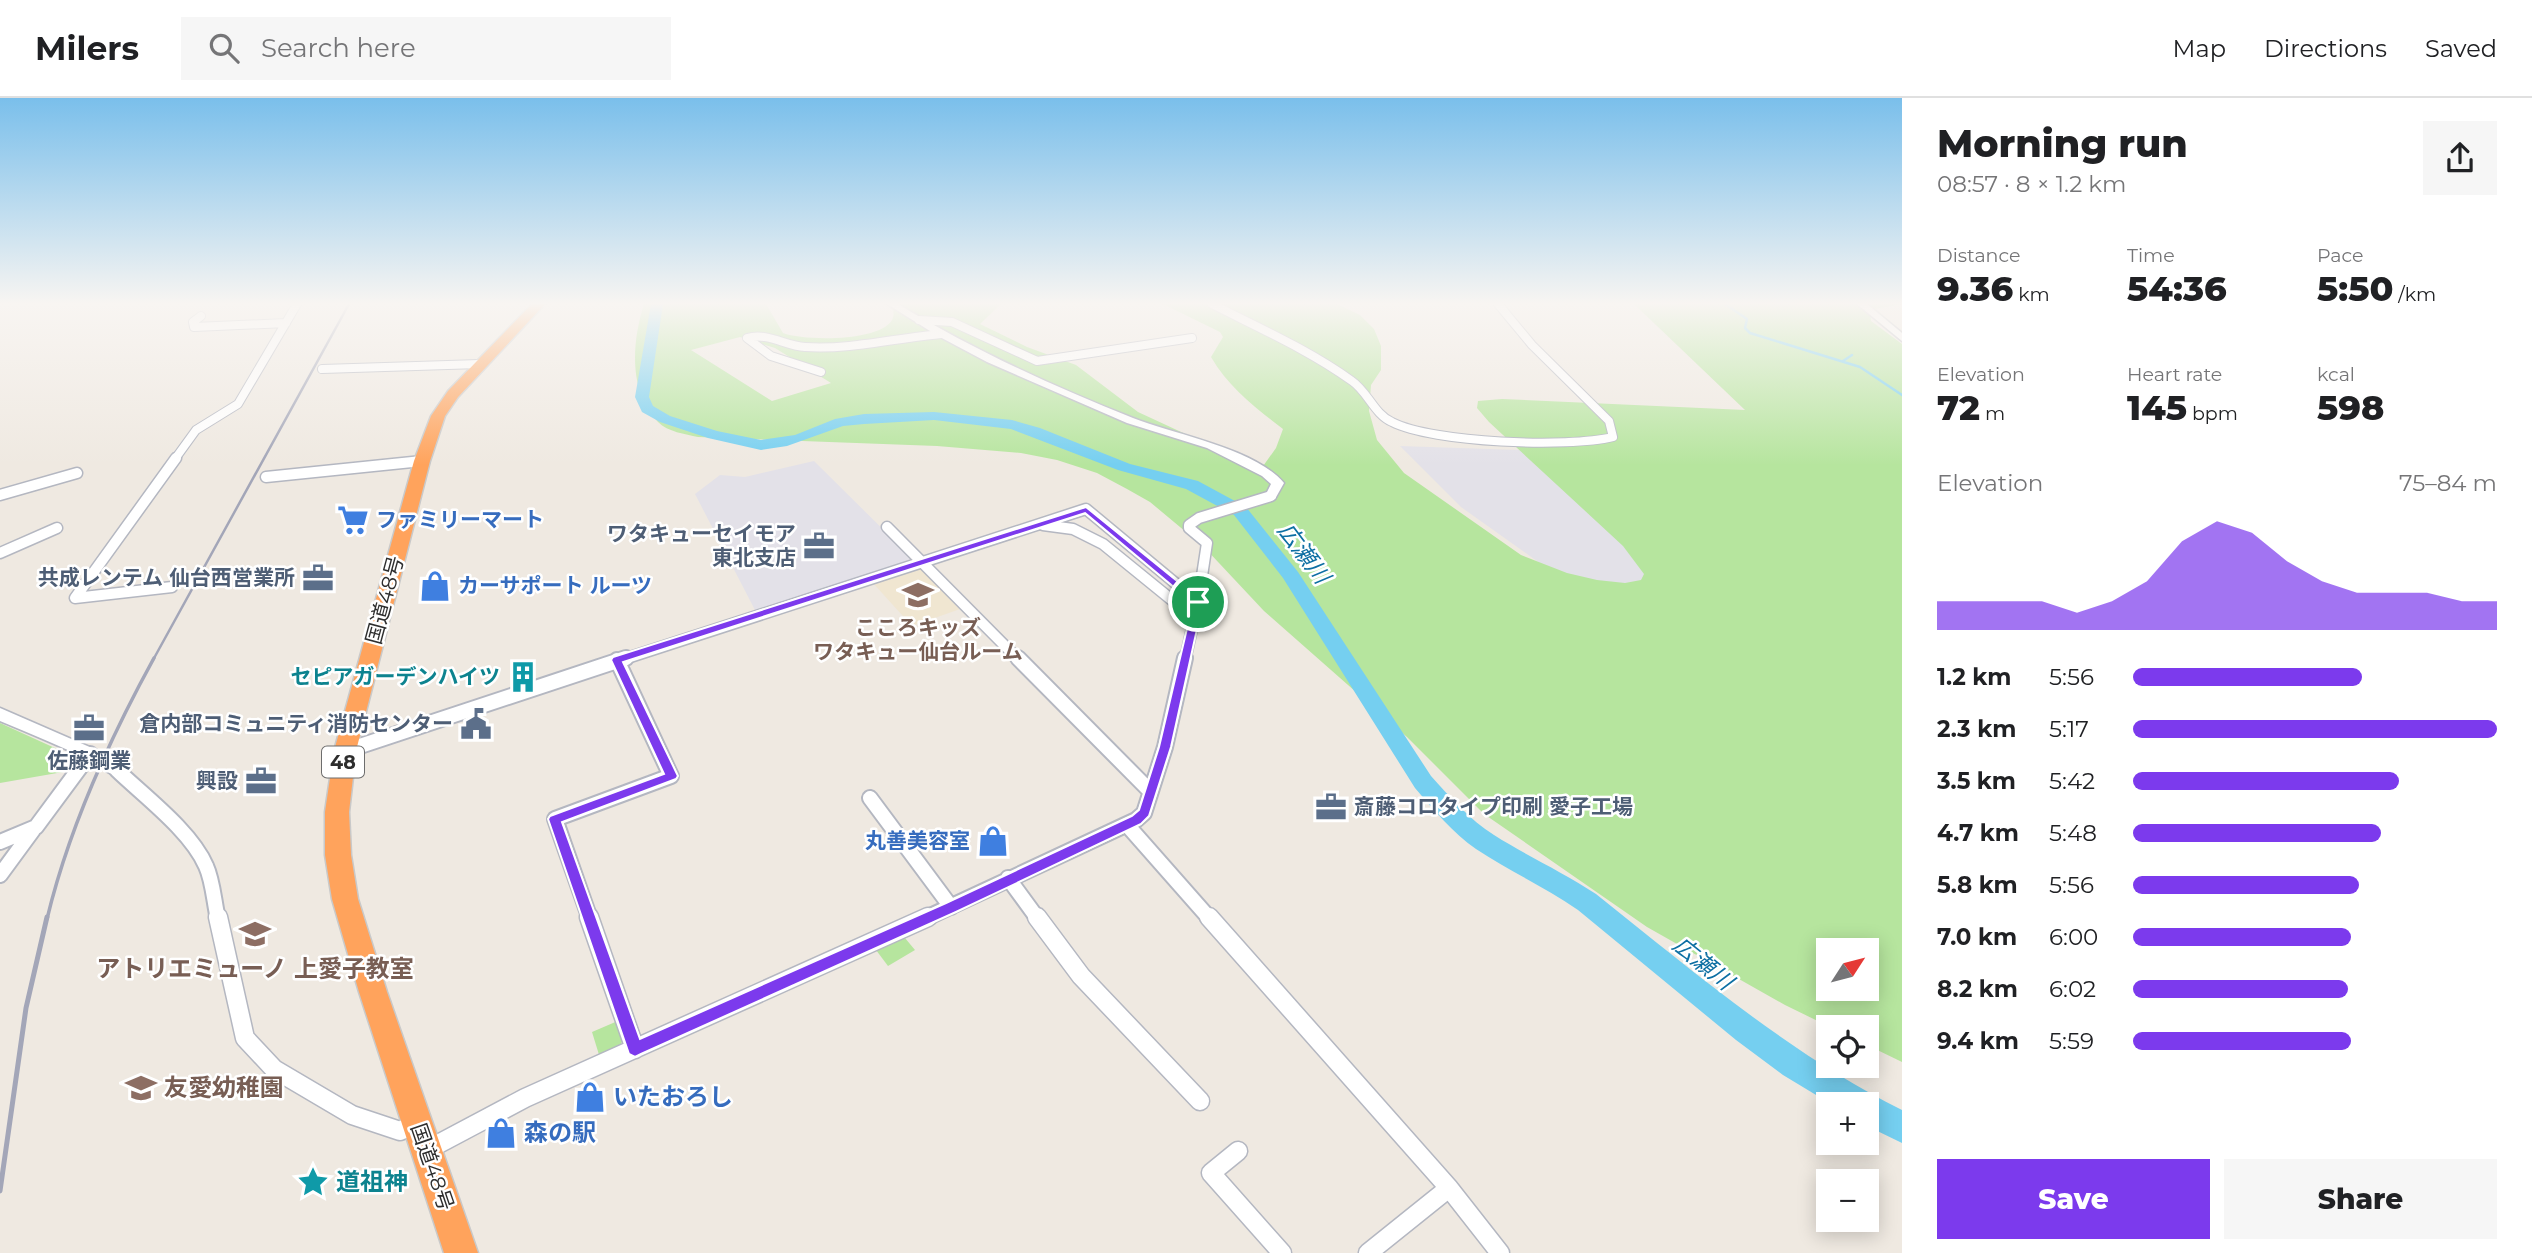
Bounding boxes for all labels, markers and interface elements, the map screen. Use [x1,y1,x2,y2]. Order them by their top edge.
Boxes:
search box [181,17,671,80]
text: Milers [35,28,139,68]
icon: search [205,29,243,67]
text: Search here [261,32,416,64]
text: Map [2173,34,2226,63]
text: Directions [2264,34,2387,63]
text: Saved [2425,34,2497,63]
text: Morning run [1937,120,2188,167]
button: share [2423,121,2497,195]
text: 08:57 · 8 × 1.2 km [1937,170,2126,198]
text: Distance [1937,244,2020,267]
text: Time [2127,244,2175,267]
text: Pace [2317,244,2364,267]
text: 9.36 [1937,267,2013,310]
text: 54:36 [2127,267,2227,310]
text: 5:50 [2317,267,2393,310]
text: km [2013,283,2050,306]
text: /km [2393,283,2436,306]
text: Elevation [1937,363,2025,386]
text: Heart rate [2127,363,2222,386]
text: kcal [2317,363,2355,386]
text: 72 [1937,386,1980,429]
text: 145 [2127,386,2187,429]
text: 598 [2317,386,2384,429]
text: m [1980,402,2005,425]
text: bpm [2187,402,2238,425]
text: Elevation [1937,469,2043,497]
text: 75–84 m [2399,469,2497,497]
supermarket icon: ファミリーマート [336,503,370,537]
place label: ファミリーマート [376,507,544,532]
water label: 広瀬川 [1272,517,1338,591]
place label: ワタキューセイモア 東北支店 [607,521,796,570]
office icon: ワタキューセイモア 東北支店 [802,529,836,563]
street label: 国道48号 [361,553,408,647]
office icon: 共成レンテム 仙台西営業所 [301,561,335,595]
place label: 共成レンテム 仙台西営業所 [38,565,295,590]
shop icon: カーサポート ルーツ [418,569,452,603]
pin [1168,572,1228,632]
place label: カーサポート ルーツ [458,573,652,598]
school or university icon: こころキッズ ワタキュー仙台ルーム [901,578,935,612]
icon: arrive [1179,583,1217,621]
place label: こころキッズ ワタキュー仙台ルーム [813,615,1023,664]
building icon: セピアガーデンハイツ [506,660,540,694]
text: 1.2 km [1937,663,2011,691]
text: 5:56 [2049,663,2094,691]
place label: セピアガーデンハイツ [290,664,500,689]
public building icon: 倉内部コミュニティ消防センター [459,707,493,741]
office icon: 佐藤鋼業 [72,711,106,745]
place label: 倉内部コミュニティ消防センター [139,711,453,736]
text: 2.3 km [1937,715,2016,743]
text: 5:17 [2049,715,2089,743]
road number: 48 [322,747,364,778]
place label: 佐藤鋼業 [47,748,131,773]
office icon: 興設 [244,764,278,798]
text: 3.5 km [1937,767,2016,795]
text: 5:42 [2049,767,2095,795]
place label: 興設 [196,768,238,793]
office icon: 斎藤コロタイプ印刷 愛子工場 [1314,790,1348,824]
place label: 斎藤コロタイプ印刷 愛子工場 [1354,794,1633,819]
text: 4.7 km [1937,819,2019,847]
text: 5:48 [2049,819,2097,847]
shop icon: 丸善美容室 [976,824,1010,858]
place label: 丸善美容室 [865,828,970,853]
text: 5.8 km [1937,871,2018,899]
text: 5:56 [2049,871,2094,899]
school or university icon: アトリエミューノ 上愛子教室 [238,917,272,951]
text: 7.0 km [1937,923,2017,951]
text: 6:00 [2049,923,2098,951]
water label: 広瀬川 [1667,930,1741,997]
north arrow [1816,938,1880,1001]
map controls [1816,938,1879,1232]
place label: アトリエミューノ 上愛子教室 [96,954,414,983]
text: 8.2 km [1937,975,2018,1003]
text: 6:02 [2049,975,2096,1003]
button: locate [1816,1015,1879,1078]
text: 9.4 km [1937,1027,2019,1055]
text: 5:59 [2049,1027,2094,1055]
school or university icon: 友愛幼稚園 [124,1071,158,1105]
place label: 友愛幼稚園 [164,1073,284,1102]
shop icon: いたおろし [573,1080,607,1114]
place label: いたおろし [613,1082,733,1111]
button: + [1816,1092,1879,1155]
shop icon: 森の駅 [484,1116,518,1150]
place label: 森の駅 [524,1118,596,1147]
street label: 国道48号 [406,1120,459,1214]
button: Save [1937,1159,2210,1239]
button: Share [2224,1159,2497,1239]
place icon: 道祖神 [296,1165,330,1199]
place label: 道祖神 [336,1167,408,1196]
button: − [1816,1169,1879,1232]

